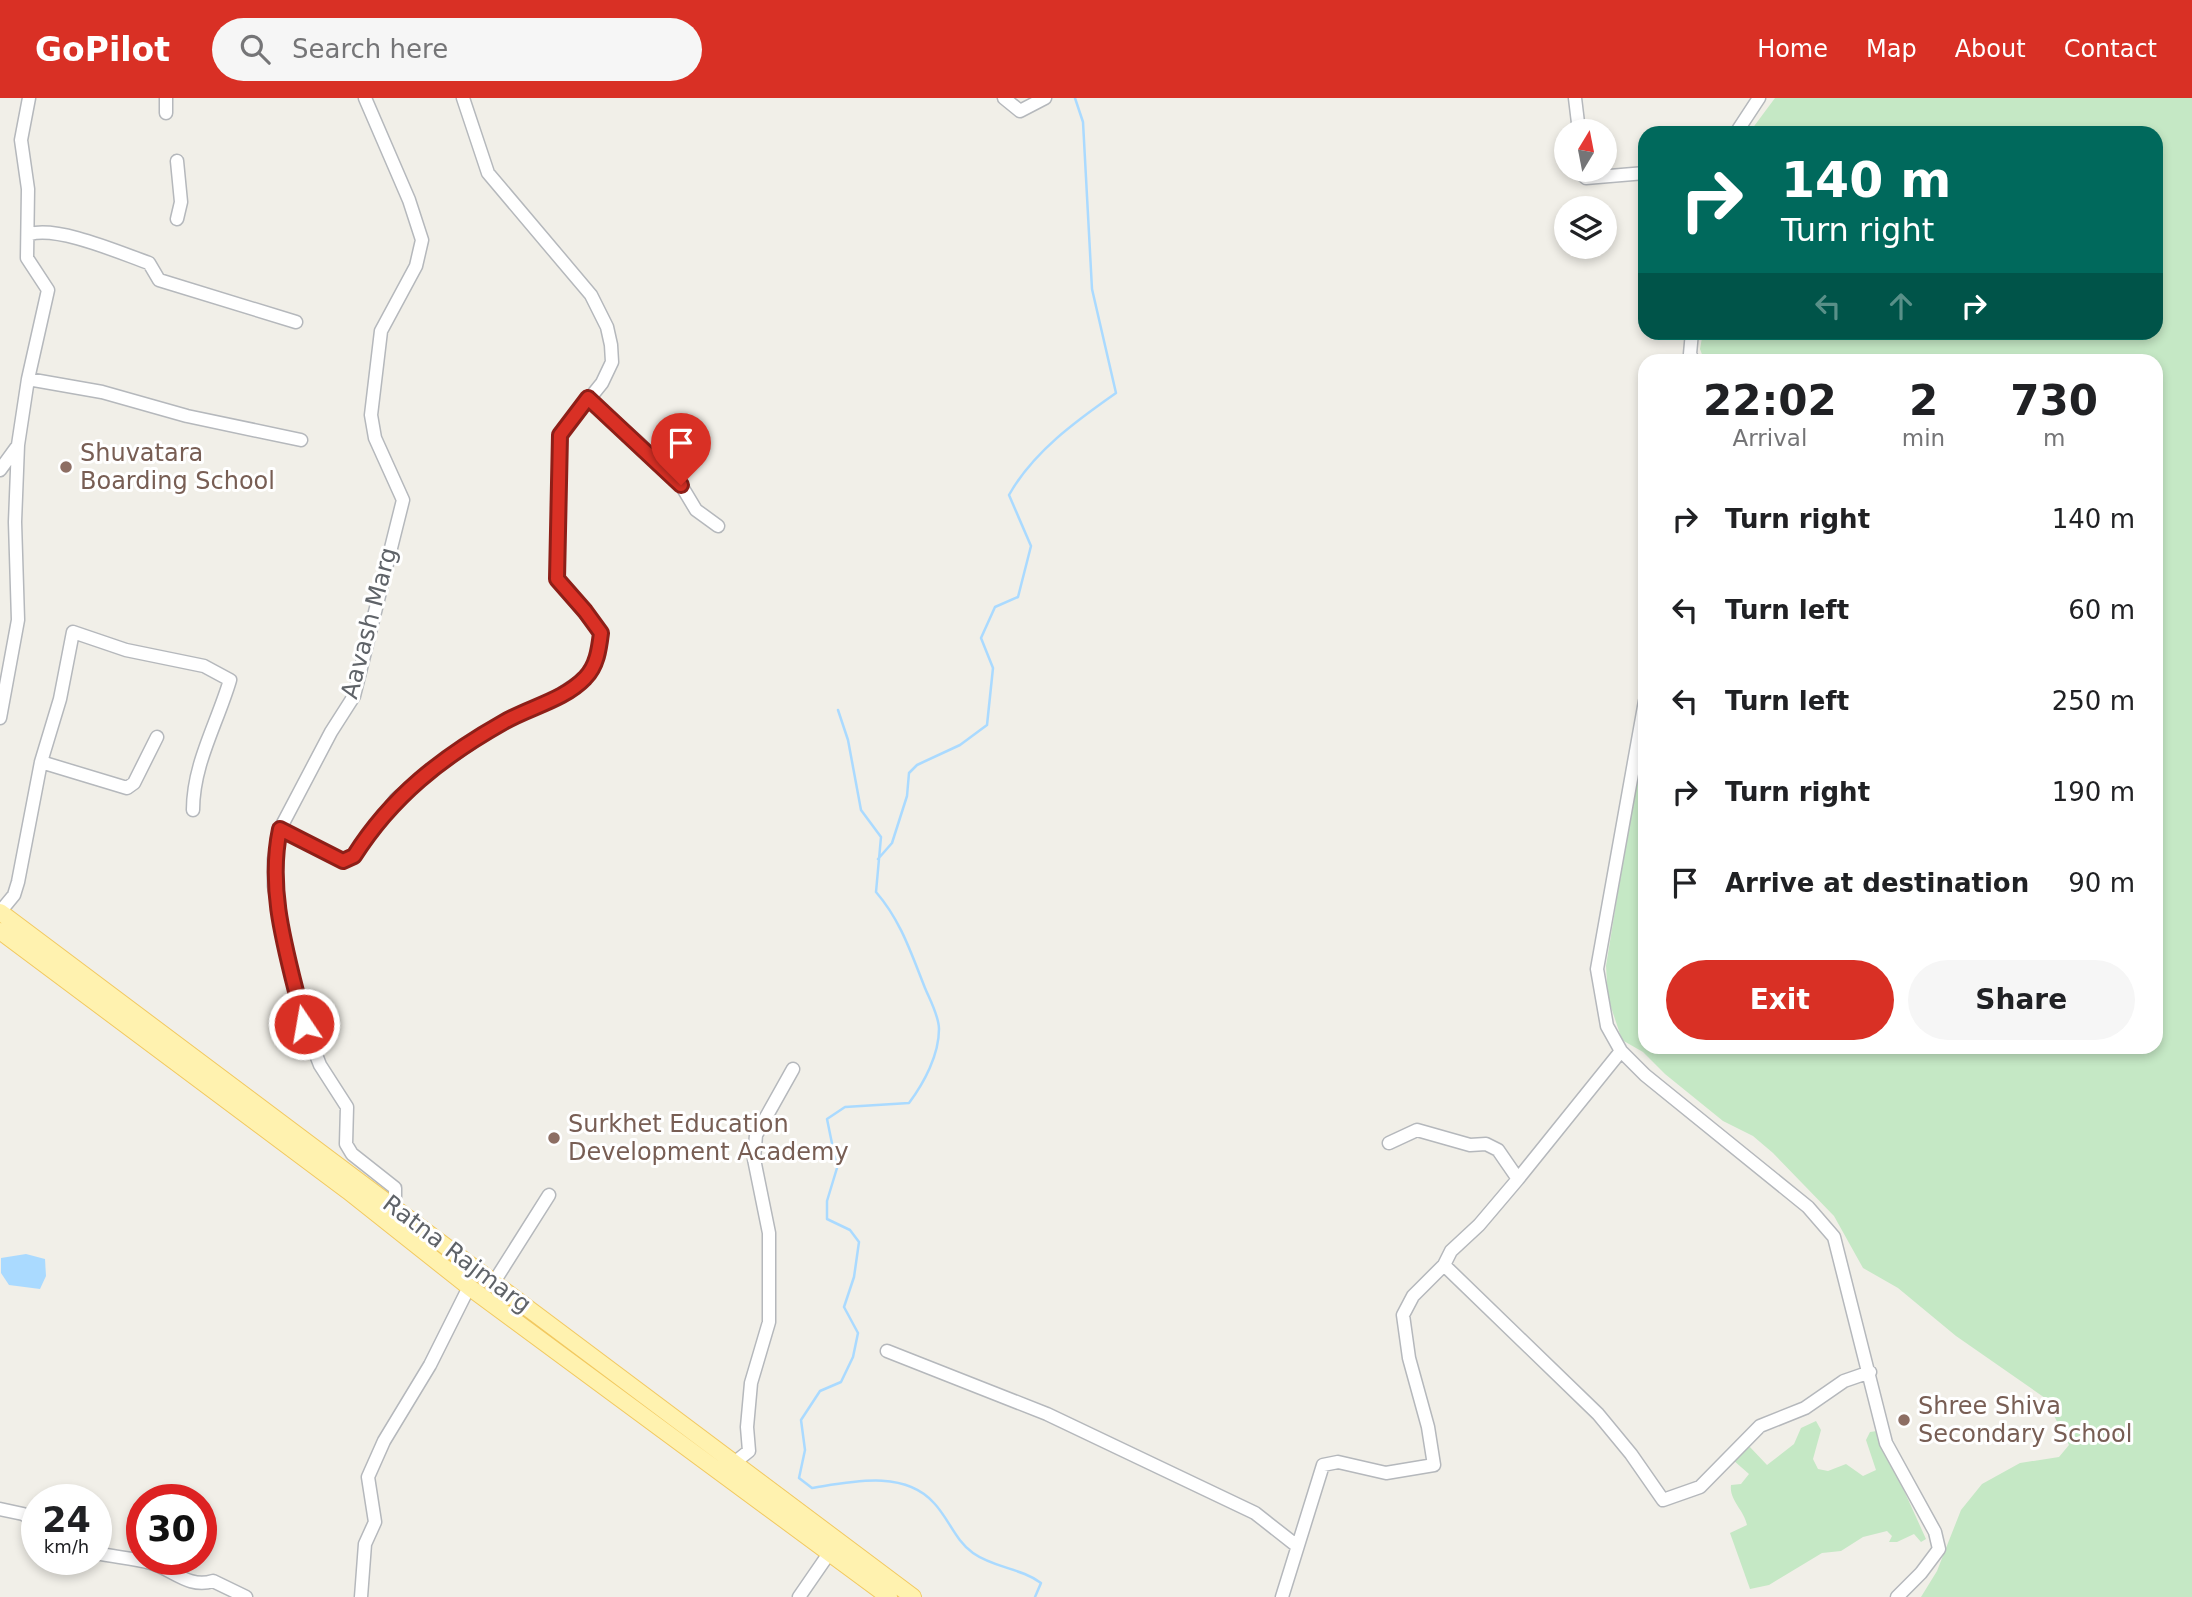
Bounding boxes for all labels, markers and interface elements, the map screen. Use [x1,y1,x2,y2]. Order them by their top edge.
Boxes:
search box [212,18,702,81]
text: GoPilot [35,30,170,69]
icon: search [236,30,274,68]
text: Search here [292,34,448,64]
text: Home [1757,35,1828,63]
text: Map [1866,35,1917,63]
text: About [1955,35,2026,63]
text: Contact [2064,35,2157,63]
north arrow [1554,119,1617,182]
map controls [1554,119,1617,259]
text: 140 m [1781,152,1951,209]
icon: right [1666,154,1757,245]
button: layers [1554,196,1617,259]
text: Turn right [1781,211,1934,249]
icon: left [1809,287,1847,325]
icon: ahead [1882,287,1920,325]
icon: right [1955,287,1993,325]
text: 22:02 [1703,376,1837,425]
text: 2 [1909,376,1938,425]
text: 730 [2010,376,2098,425]
pin [651,413,711,485]
icon: arrive [662,424,700,462]
text: Arrival [1733,425,1807,451]
text: min [1902,425,1945,451]
text: m [2043,425,2065,451]
place label: Shuvatara Boarding School [80,439,275,495]
marker: Shuvatara Boarding School [58,459,74,475]
icon: right [1666,500,1704,538]
text: Turn right [1725,504,1870,534]
text: 140 m [2052,504,2135,534]
street label: Aavash Marg [335,544,403,702]
icon: left [1666,591,1704,629]
text: Turn left [1725,595,1849,625]
text: 60 m [2068,595,2135,625]
icon: left [1666,682,1704,720]
text: Turn left [1725,686,1849,716]
text: 250 m [2052,686,2135,716]
icon: right [1666,773,1704,811]
text: Turn right [1725,777,1870,807]
text: 190 m [2052,777,2135,807]
icon: arrive [1666,864,1704,902]
text: Arrive at destination [1725,868,2029,898]
text: 90 m [2068,868,2135,898]
button: Exit [1666,960,1894,1040]
button: Share [1908,960,2135,1040]
position arrow [267,987,341,1061]
place label: Surkhet Education Development Academy [568,1110,849,1166]
marker: Surkhet Education Development Academy [546,1130,562,1146]
street label: Ratna Rajmarg [377,1189,537,1319]
place label: Shree Shiva Secondary School [1918,1392,2132,1448]
marker: Shree Shiva Secondary School [1896,1412,1912,1428]
speed limit sign: 30 [126,1484,217,1575]
text: 24 [42,1500,91,1540]
text: km/h [44,1536,89,1557]

